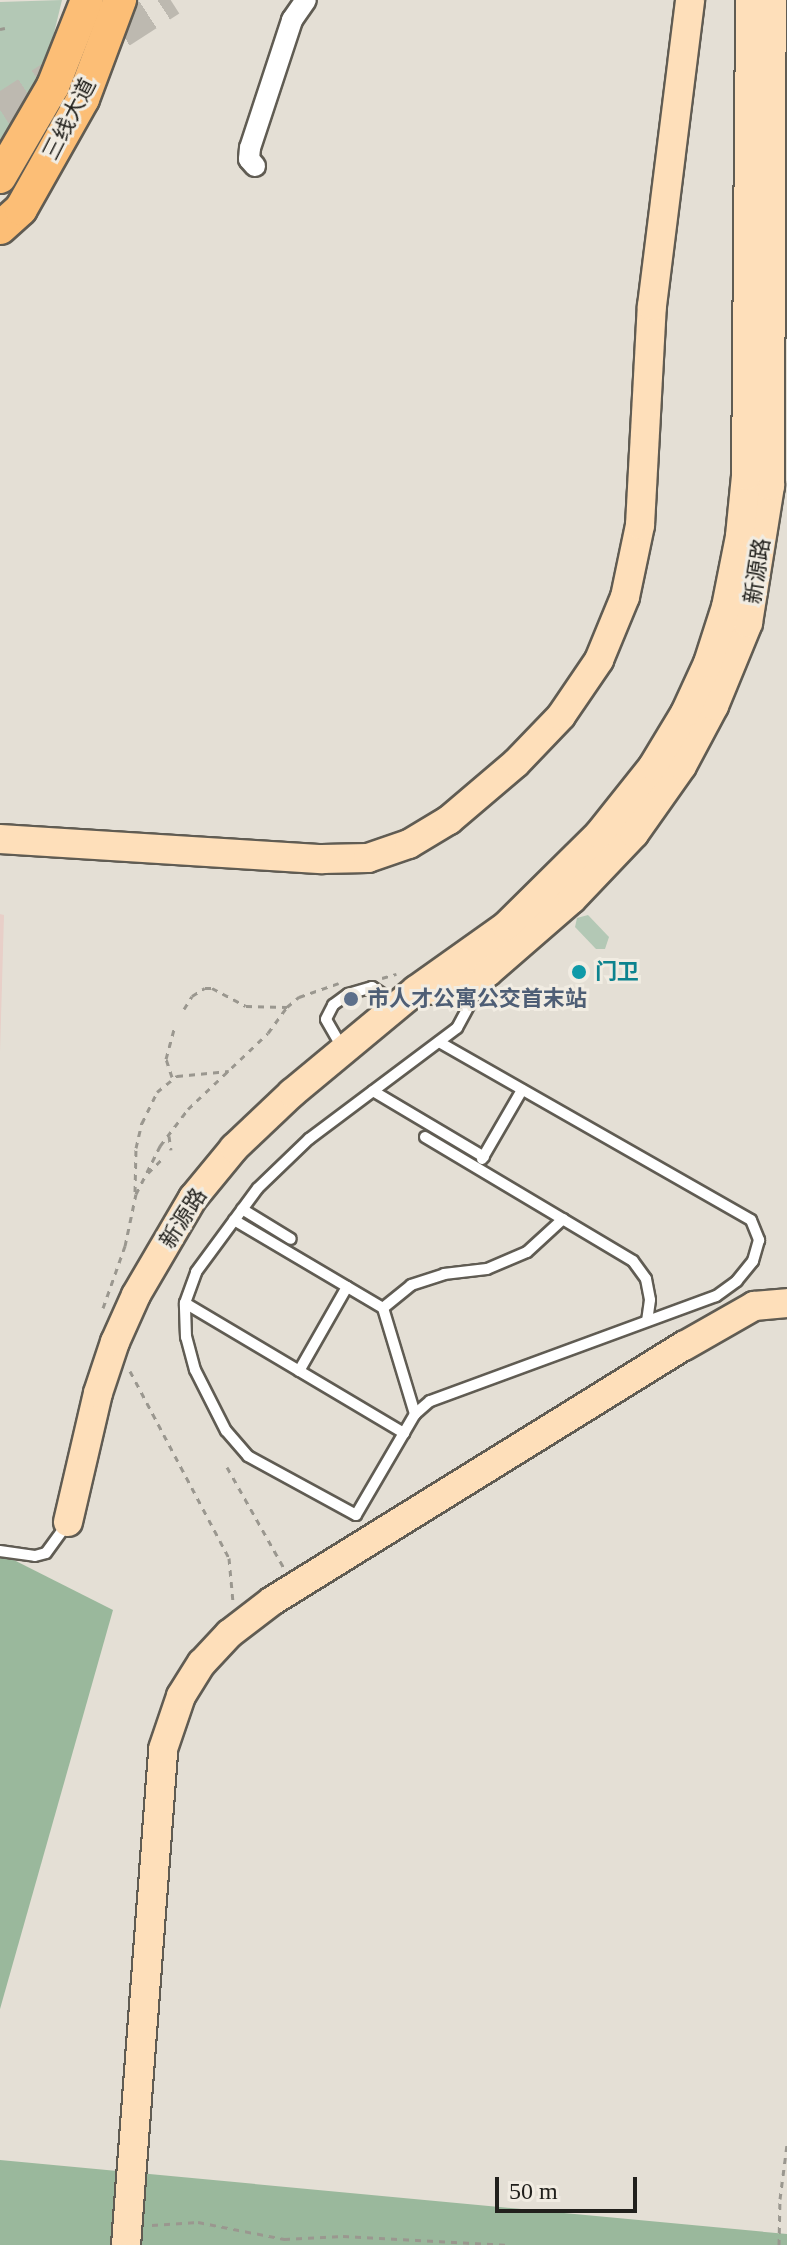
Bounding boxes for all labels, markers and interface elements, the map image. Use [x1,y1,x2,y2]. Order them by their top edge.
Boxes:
street label: 三线大道 [37,74,101,164]
street label: 新源路 [739,536,775,606]
place label: 门卫 [595,959,639,985]
marker: 门卫 [570,963,588,981]
place label: 市人才公寓公交首末站 [367,986,587,1012]
marker: 市人才公寓公交首末站 [342,990,360,1008]
street label: 新源路 [154,1183,212,1253]
scale bar [499,2161,641,2211]
text: 50 m [509,2178,558,2204]

